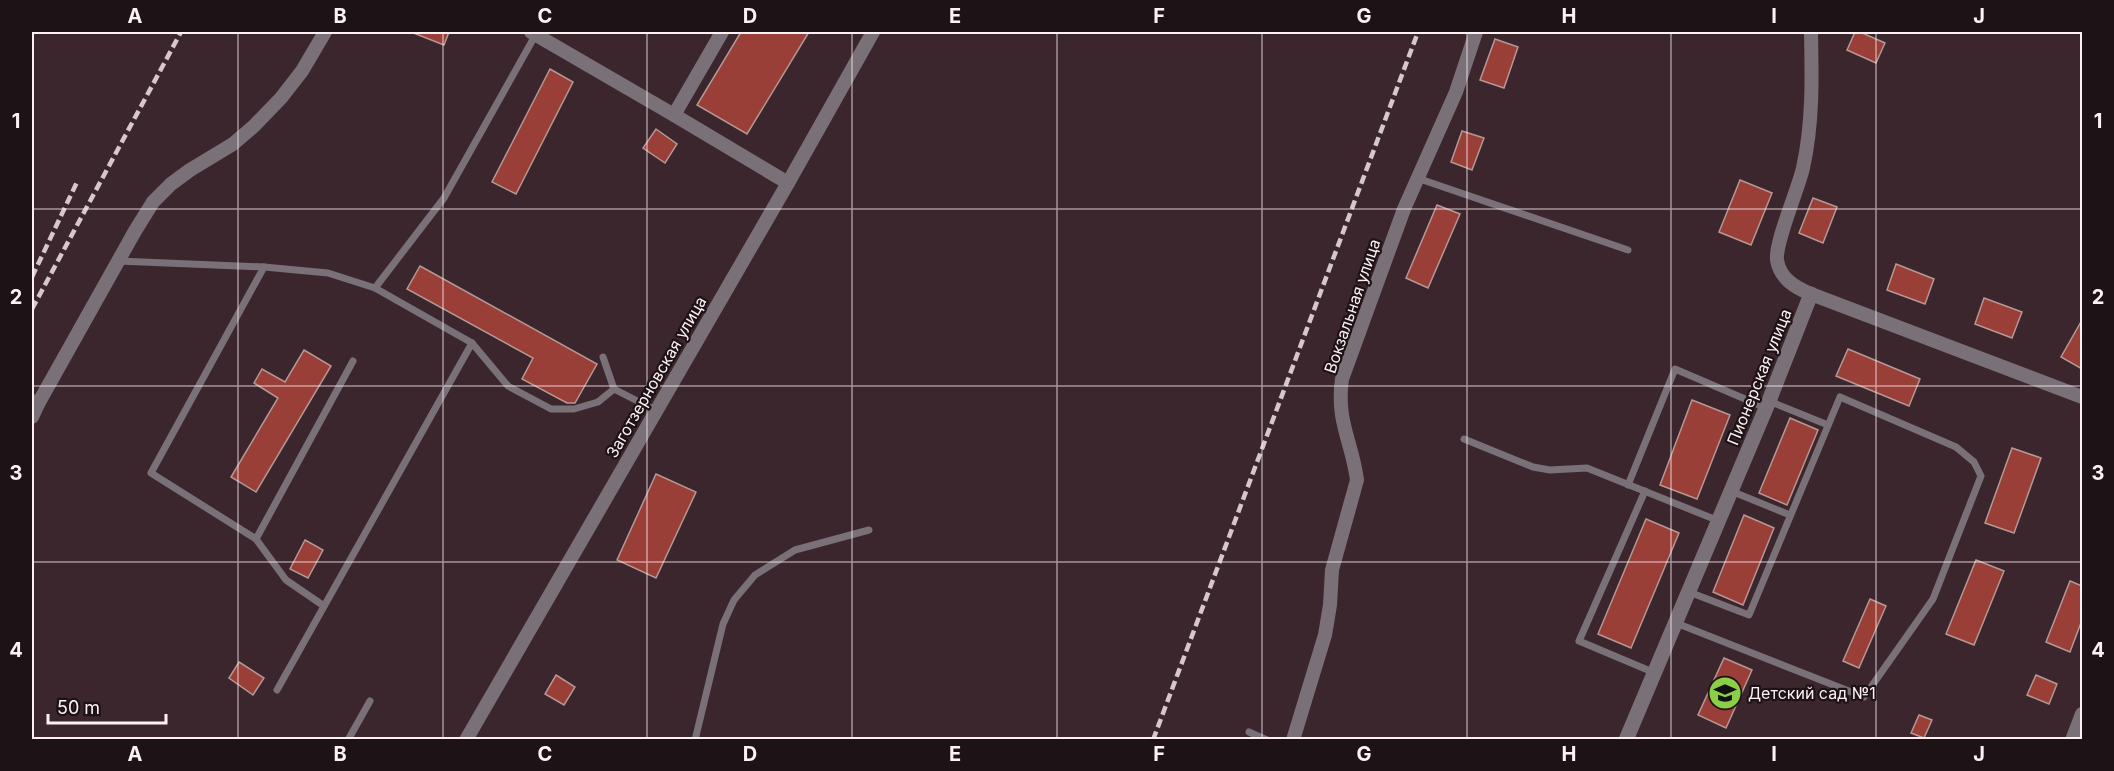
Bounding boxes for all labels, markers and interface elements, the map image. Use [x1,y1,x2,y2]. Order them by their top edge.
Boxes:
text: A [128,4,143,28]
text: B [333,4,347,28]
text: C [538,4,552,28]
text: D [743,4,757,28]
text: E [949,4,961,28]
text: F [1153,4,1165,28]
text: G [1356,4,1372,28]
text: H [1562,4,1576,28]
text: I [1771,4,1777,28]
text: J [1973,4,1985,28]
text: 1 [12,109,20,133]
text: 1 [2094,109,2102,133]
street label: Вокзальная улица [1320,236,1384,376]
text: 2 [10,285,22,309]
text: 2 [2092,285,2104,309]
street label: Заготзерновская улица [602,293,710,461]
street label: Пионерская улица [1723,306,1795,448]
text: 3 [10,461,22,485]
text: 3 [2092,461,2104,485]
text: 4 [9,638,23,662]
text: 4 [2091,638,2105,662]
school or university icon: Детский сад №1 [1707,675,1743,711]
place label: Детский сад №1 [1748,683,1876,703]
scale bar [48,687,166,725]
text: 50 m [57,697,100,718]
text: A [128,742,143,766]
text: B [333,742,347,766]
text: C [538,742,552,766]
text: D [743,742,757,766]
text: E [949,742,961,766]
text: F [1153,742,1165,766]
text: G [1356,742,1372,766]
text: H [1562,742,1576,766]
text: I [1771,742,1777,766]
text: J [1973,742,1985,766]

